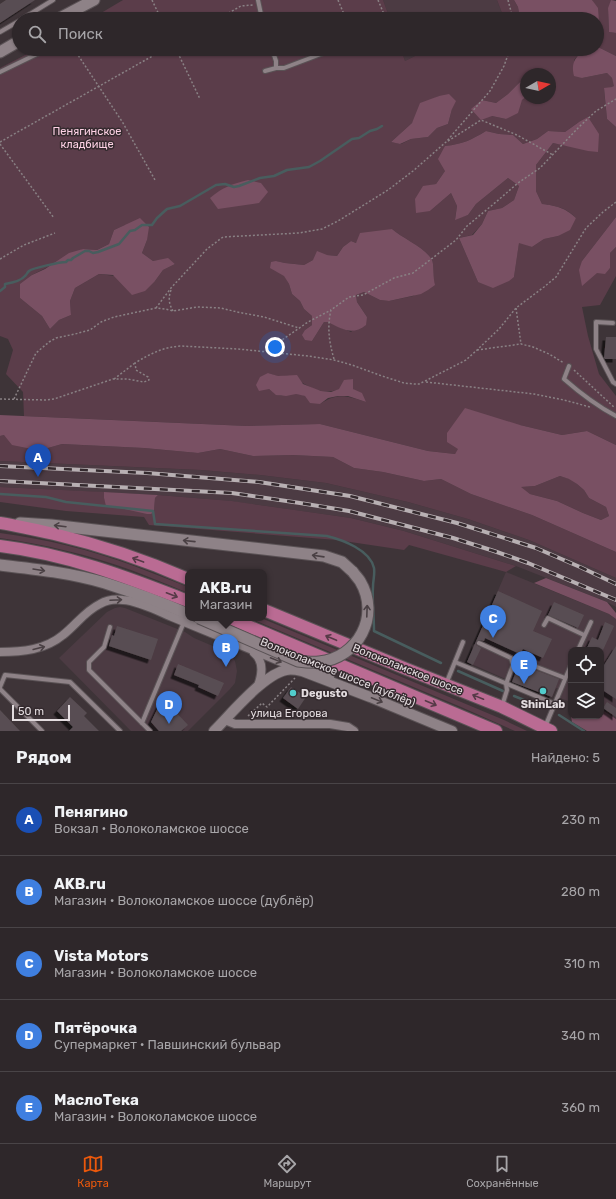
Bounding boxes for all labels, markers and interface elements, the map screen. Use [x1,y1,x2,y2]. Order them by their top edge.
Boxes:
search box [12,12,604,56]
icon: search [26,23,48,45]
text: Поиск [58,25,103,43]
north arrow [520,68,556,104]
park label: Пенягинское кладбище [52,125,122,151]
your location [265,337,285,357]
pin: A [25,444,51,477]
one-way arrow [54,522,67,530]
one-way arrow [183,537,196,545]
one-way arrow [312,552,325,560]
one-way arrow [133,555,145,563]
one-way arrow [32,566,45,574]
popup [185,569,267,621]
text: AKB.ru [200,579,251,597]
one-way arrow [165,591,177,599]
one-way arrow [109,597,122,604]
text: Магазин [200,597,252,612]
one-way arrow [363,605,371,618]
pin: C [480,605,506,638]
pin: B [213,634,239,667]
one-way arrow [326,634,338,641]
street label: Волоколамское шоссе (дублёр) [258,635,417,710]
street label: Волоколамское шоссе [351,641,465,698]
one-way arrow [32,643,45,651]
map controls [568,647,604,719]
button: locate [568,647,604,683]
pin: E [511,651,537,684]
one-way arrow [270,657,282,665]
button: layers [568,683,604,719]
marker: ShinLab [538,686,548,696]
place label: Degusto [301,687,348,700]
marker: Degusto [288,688,298,698]
pin: D [156,691,182,724]
one-way arrow [472,693,484,700]
one-way arrow [370,697,382,704]
place label: ShinLab [521,698,565,711]
one-way arrow [424,700,436,707]
scale bar [12,703,70,722]
text: 50 m [18,705,44,718]
street label: улица Егорова [250,707,328,720]
text: Рядом [16,747,72,767]
text: Найдено: 5 [531,750,600,765]
text: Пенягино [54,803,128,821]
text: A [24,812,34,827]
text: 230 m [562,812,600,827]
text: Вокзал · Волоколамское шоссе [54,821,249,836]
text: AKB.ru [54,875,106,893]
text: B [24,884,34,899]
text: 280 m [561,884,600,899]
text: Магазин · Волоколамское шоссе (дублёр) [54,893,314,908]
text: Vista Motors [54,947,149,965]
text: C [24,956,34,971]
text: 310 m [564,956,600,971]
text: Магазин · Волоколамское шоссе [54,965,257,980]
text: Пятёрочка [54,1019,137,1037]
text: D [24,1028,34,1043]
text: 340 m [561,1028,600,1043]
text: Супермаркет · Павшинский бульвар [54,1037,281,1052]
text: МаслоТека [54,1091,139,1109]
text: E [25,1100,33,1115]
text: 360 m [561,1100,600,1115]
text: Магазин · Волоколамское шоссе [54,1109,257,1124]
tab: Карта [77,1153,109,1190]
tab: Маршрут [263,1153,311,1190]
tab: Сохранённые [466,1153,539,1190]

